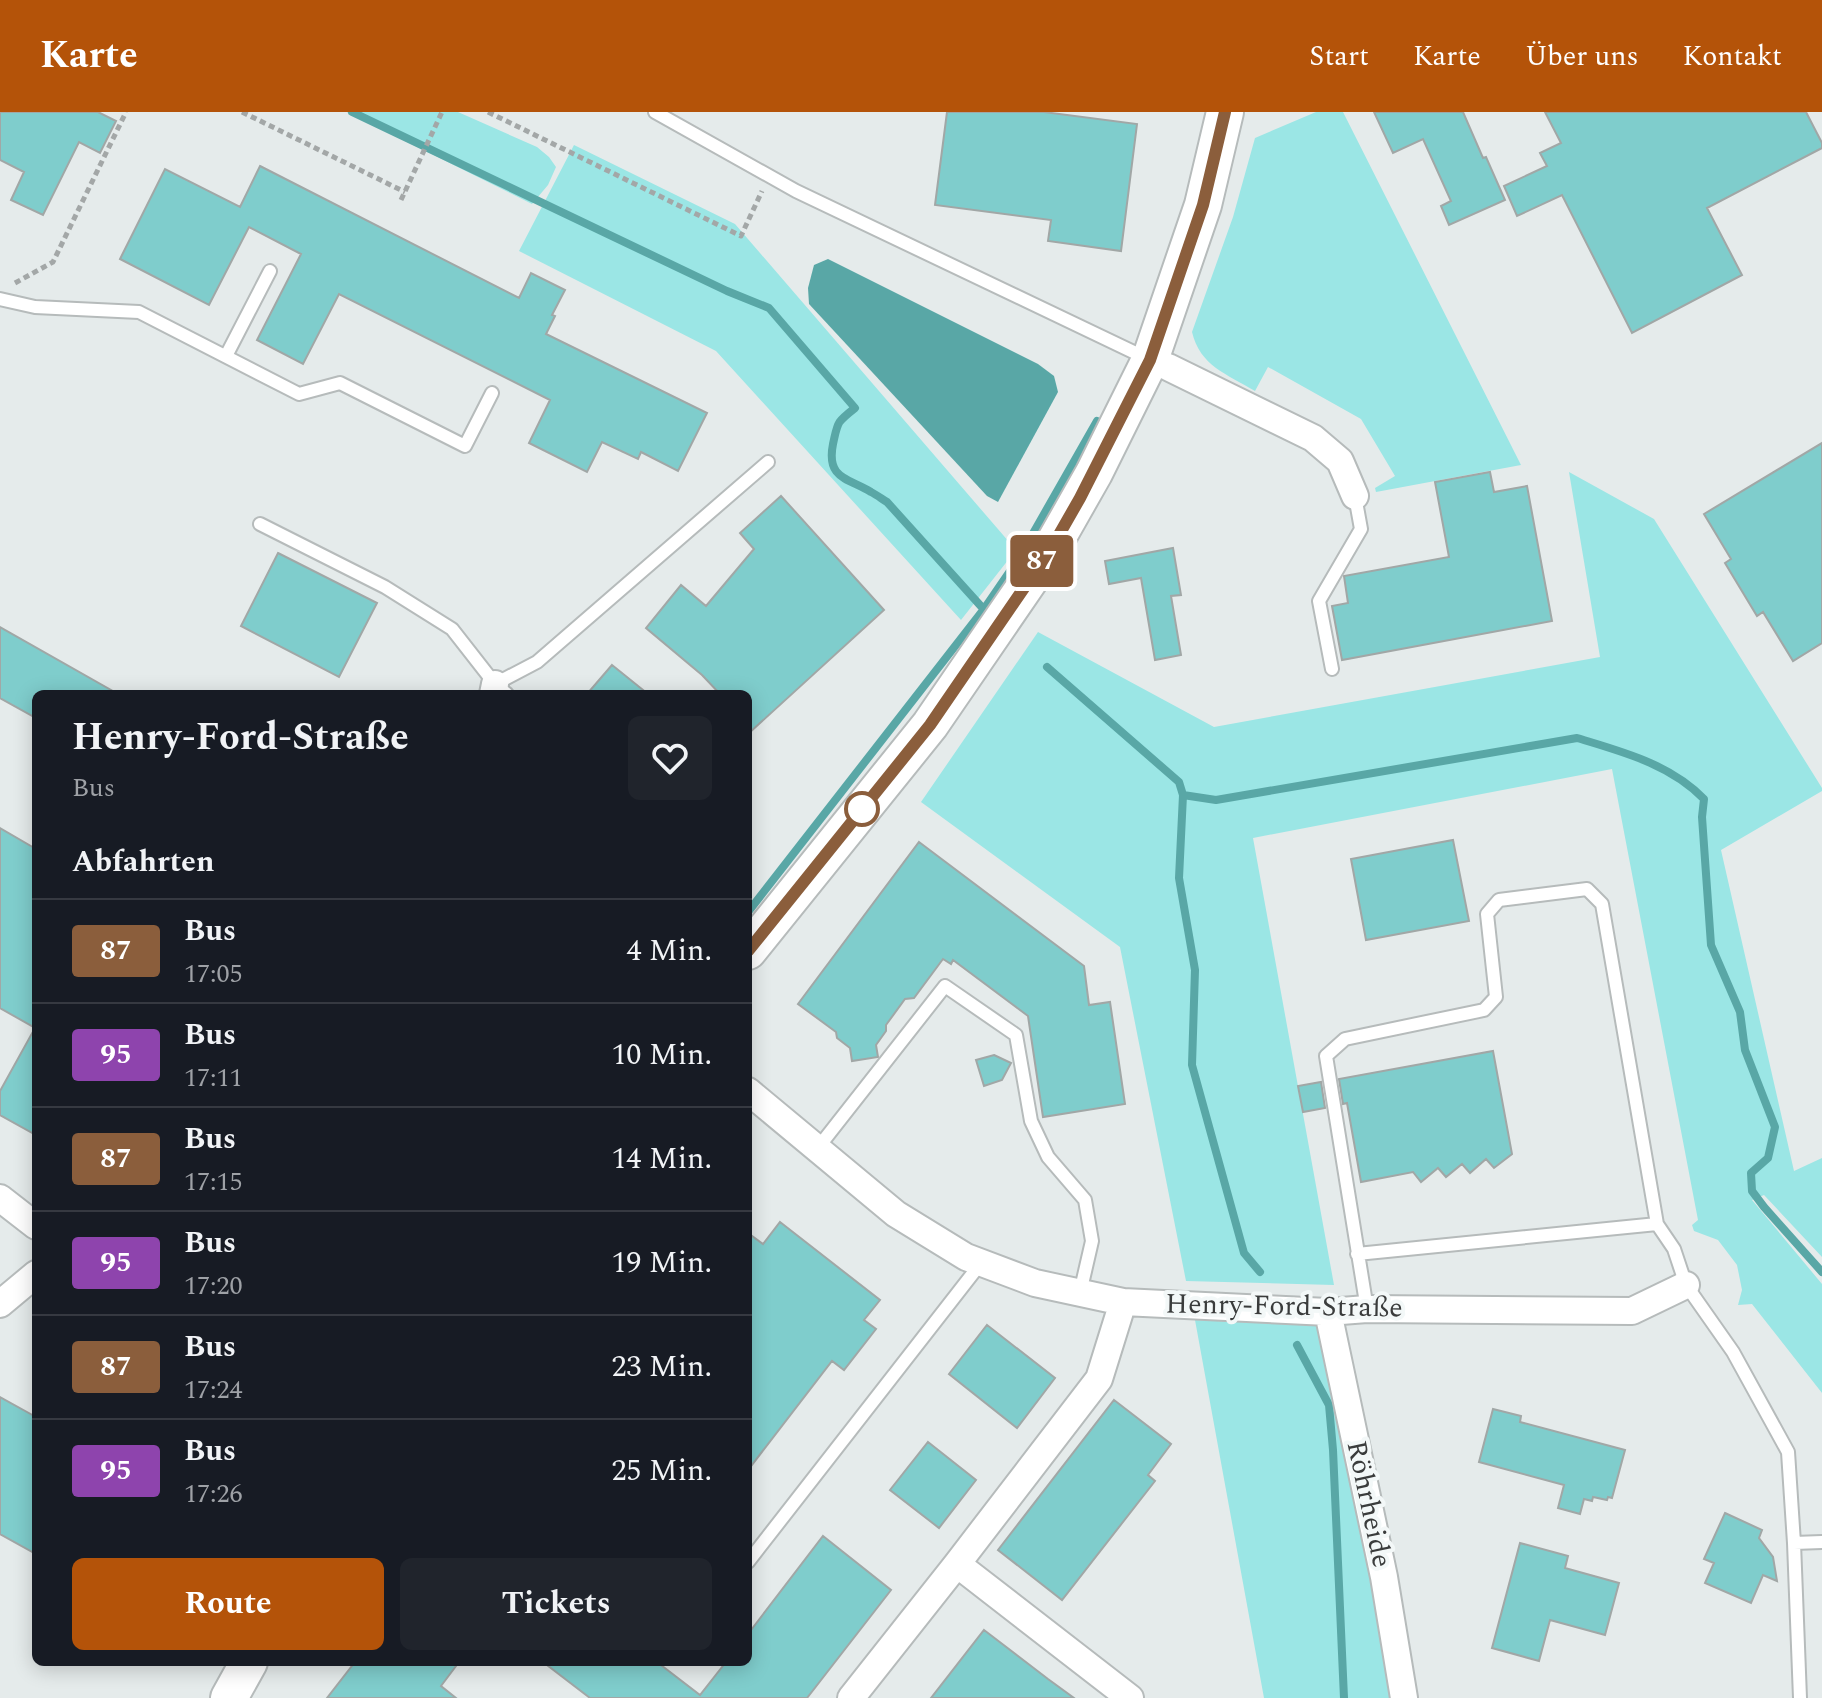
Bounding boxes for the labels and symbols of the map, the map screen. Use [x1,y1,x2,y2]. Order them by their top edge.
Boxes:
line badge: 87 [1006,535,1078,587]
unlabelled marker [845,792,879,826]
street label: Henry-Ford-Straße [1165,1282,1403,1330]
street label: Röhrheide [1335,1437,1403,1571]

